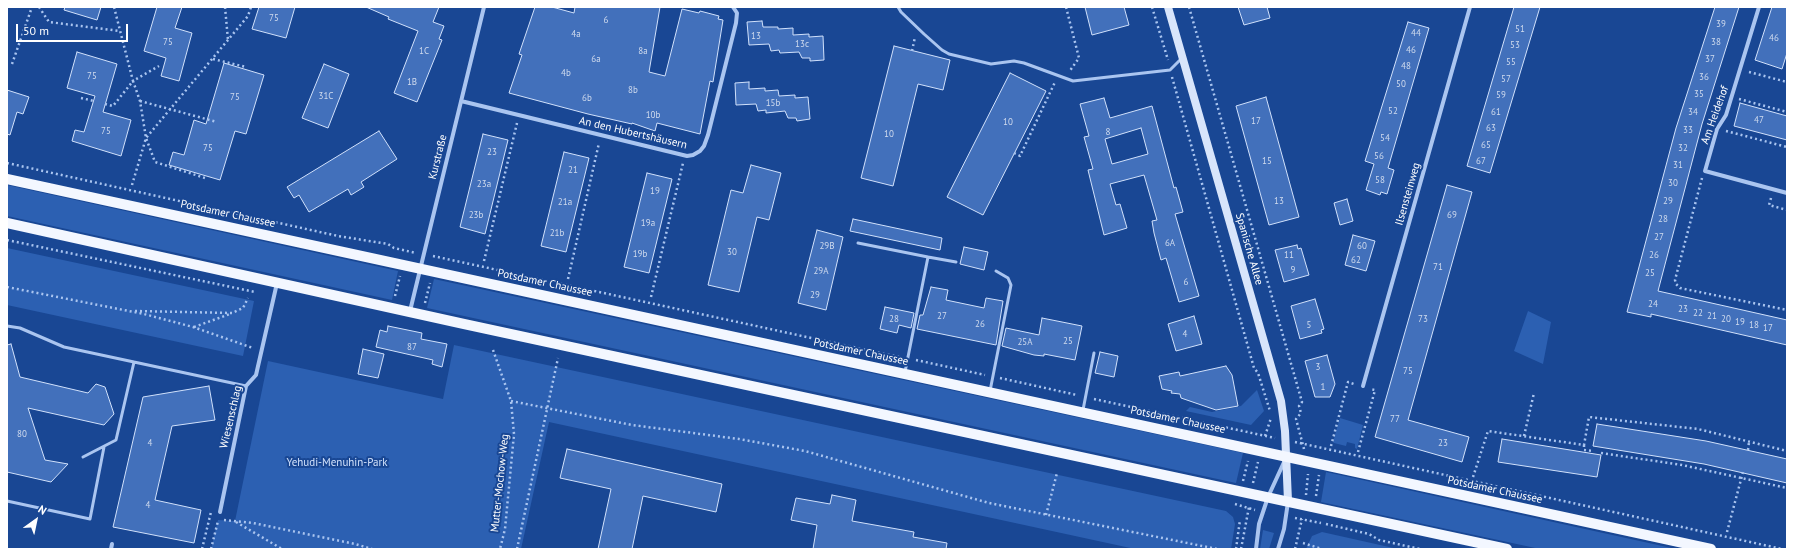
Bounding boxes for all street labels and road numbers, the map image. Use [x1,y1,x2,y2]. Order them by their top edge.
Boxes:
street label: Am Heidehof [1698,84,1732,146]
street label: An den Hubertshäusern [578,114,688,152]
street label: Kurstraße [426,133,450,181]
street label: Ilsensteinweg [1393,161,1423,227]
street label: Potsdamer Chaussee [179,198,277,230]
street label: Spanische Allee [1232,211,1266,287]
street label: Potsdamer Chaussee [496,267,594,299]
street label: Potsdamer Chaussee [812,336,910,368]
street label: Wiesenschlag [217,384,245,450]
street label: Potsdamer Chaussee [1129,404,1227,436]
street label: Mutter-Mochow-Weg [488,433,512,533]
street label: Potsdamer Chaussee [1446,474,1544,506]

